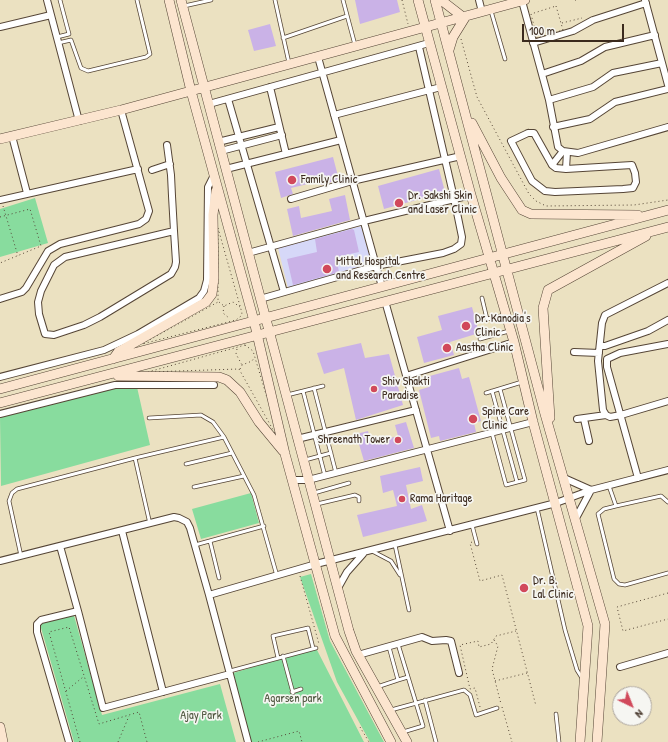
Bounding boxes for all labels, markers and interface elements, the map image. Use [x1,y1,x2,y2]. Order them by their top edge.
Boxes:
scale bar [524,16,626,42]
text: 100 m [529,22,555,39]
place label: Family Clinic [301,173,357,187]
marker: Family Clinic [286,174,298,186]
place label: Dr. Sakshi Skin and Laser Clinic [408,189,477,217]
marker: Dr. Sakshi Skin and Laser Clinic [393,197,405,209]
place label: Mittal Hospital and Research Centre [336,255,425,283]
marker: Mittal Hospital and Research Centre [321,263,333,275]
place label: Dr. Kanodia's Clinic [475,312,531,340]
marker: Dr. Kanodia's Clinic [460,320,472,332]
place label: Aastha Clinic [456,341,513,355]
marker: Aastha Clinic [441,342,453,354]
place label: Shiv Shakti Paradise [382,375,430,403]
marker: Shiv Shakti Paradise [369,384,379,394]
place label: Spine Care Clinic [482,405,529,433]
marker: Spine Care Clinic [467,413,479,425]
place label: Shreenath Tower [318,433,390,447]
marker: Shreenath Tower [393,435,403,445]
place label: Rama Haritage [410,492,472,506]
marker: Rama Haritage [397,494,407,504]
place label: Dr. B. Lal Clinic [533,574,573,602]
marker: Dr. B. Lal Clinic [518,582,530,594]
north arrow [612,686,652,726]
park label: Agarsen park [264,692,322,706]
text: N [633,707,646,721]
park label: Ajay Park [180,709,222,723]

